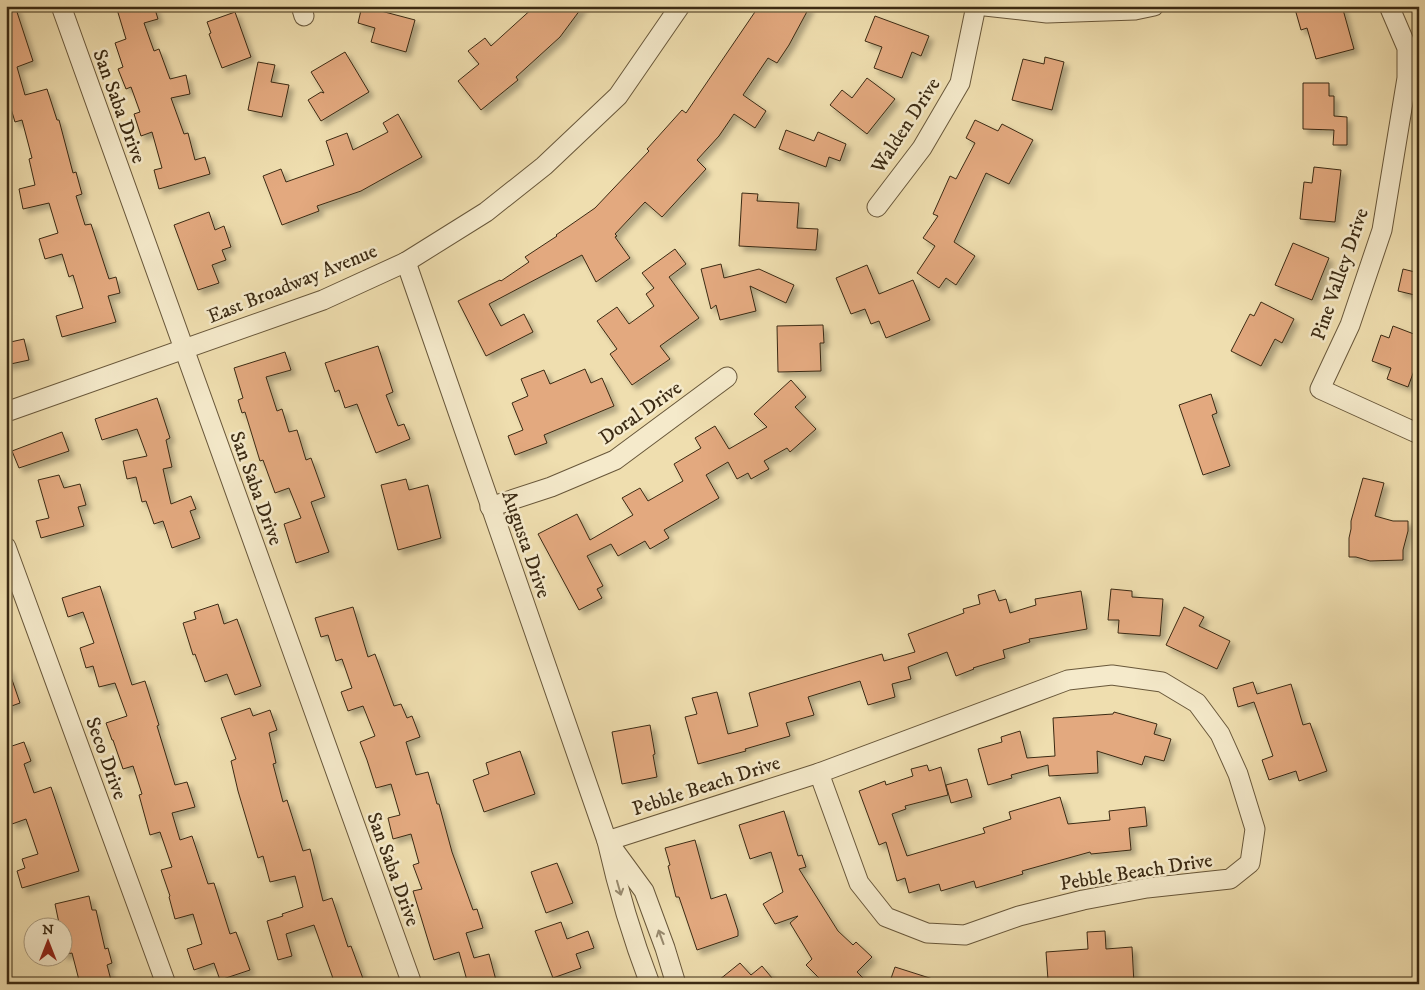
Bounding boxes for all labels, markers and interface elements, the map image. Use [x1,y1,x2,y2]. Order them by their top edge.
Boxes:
street label: San Saba Drive [86,46,151,167]
street label: Walden Drive [866,73,946,179]
street label: Pine Valley Drive [1306,205,1375,344]
street label: East Broadway Avenue [204,239,381,330]
street label: Doral Drive [595,376,687,451]
street label: San Saba Drive [223,428,288,549]
street label: Augusta Drive [496,487,556,602]
street label: Seco Drive [79,714,132,803]
street label: Pebble Beach Drive [629,751,784,822]
street label: San Saba Drive [360,809,425,930]
street label: Pebble Beach Drive [1058,848,1214,897]
one-way arrow [614,880,624,896]
north arrow [22,918,72,968]
text: N [42,921,54,939]
one-way arrow [656,930,665,946]

